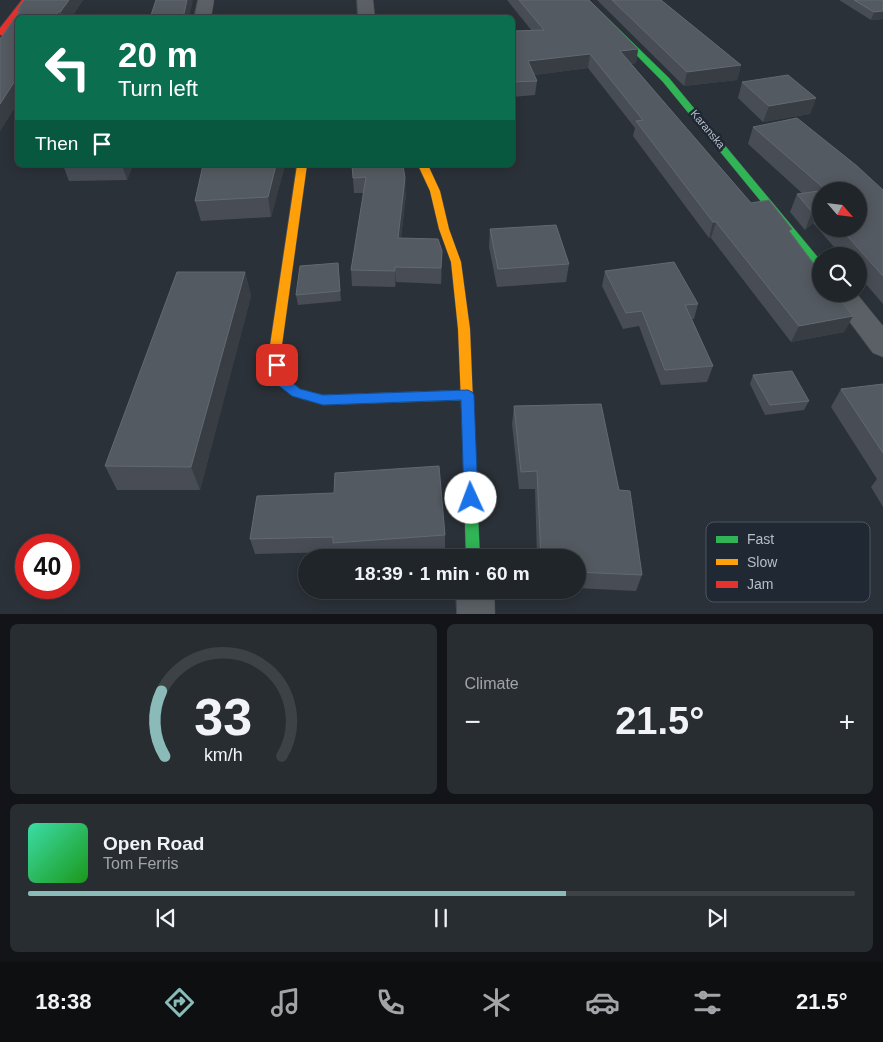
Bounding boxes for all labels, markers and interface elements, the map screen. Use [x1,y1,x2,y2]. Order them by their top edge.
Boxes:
icon: left [35,35,100,100]
text: 20 m [118,35,198,74]
text: Turn left [118,76,198,101]
street label: Karanska [688,107,728,151]
icon: arrive [88,130,116,158]
text: Then [35,133,78,154]
north arrow [812,182,868,238]
map controls [812,182,867,302]
button: search [812,247,867,302]
pin [256,344,298,386]
icon: arrive [263,351,291,379]
position arrow [444,471,496,523]
legend [706,522,870,602]
text: Fast [747,531,774,547]
speed limit sign: 40 [15,534,80,599]
text: Slow [747,554,778,570]
text: 18:39 · 1 min · 60 m [354,563,530,584]
text: Jam [747,576,773,592]
text: Climate [465,675,519,692]
text: 33 [194,688,252,746]
text: 21.5° [615,700,704,742]
text: − [465,706,481,737]
text: + [839,706,855,737]
text: km/h [204,745,243,765]
text: Open Road [103,833,204,854]
text: Tom Ferris [103,855,179,872]
icon: previous [152,904,180,932]
icon: pause [427,904,455,932]
icon: next [703,904,731,932]
icon: directions [162,985,197,1020]
icon: music [268,985,303,1020]
icon: phone [373,985,408,1020]
icon: climate [479,985,514,1020]
icon: car [585,985,620,1020]
icon: filters [690,985,725,1020]
text: 18:38 [35,989,92,1014]
text: 21.5° [796,989,848,1014]

